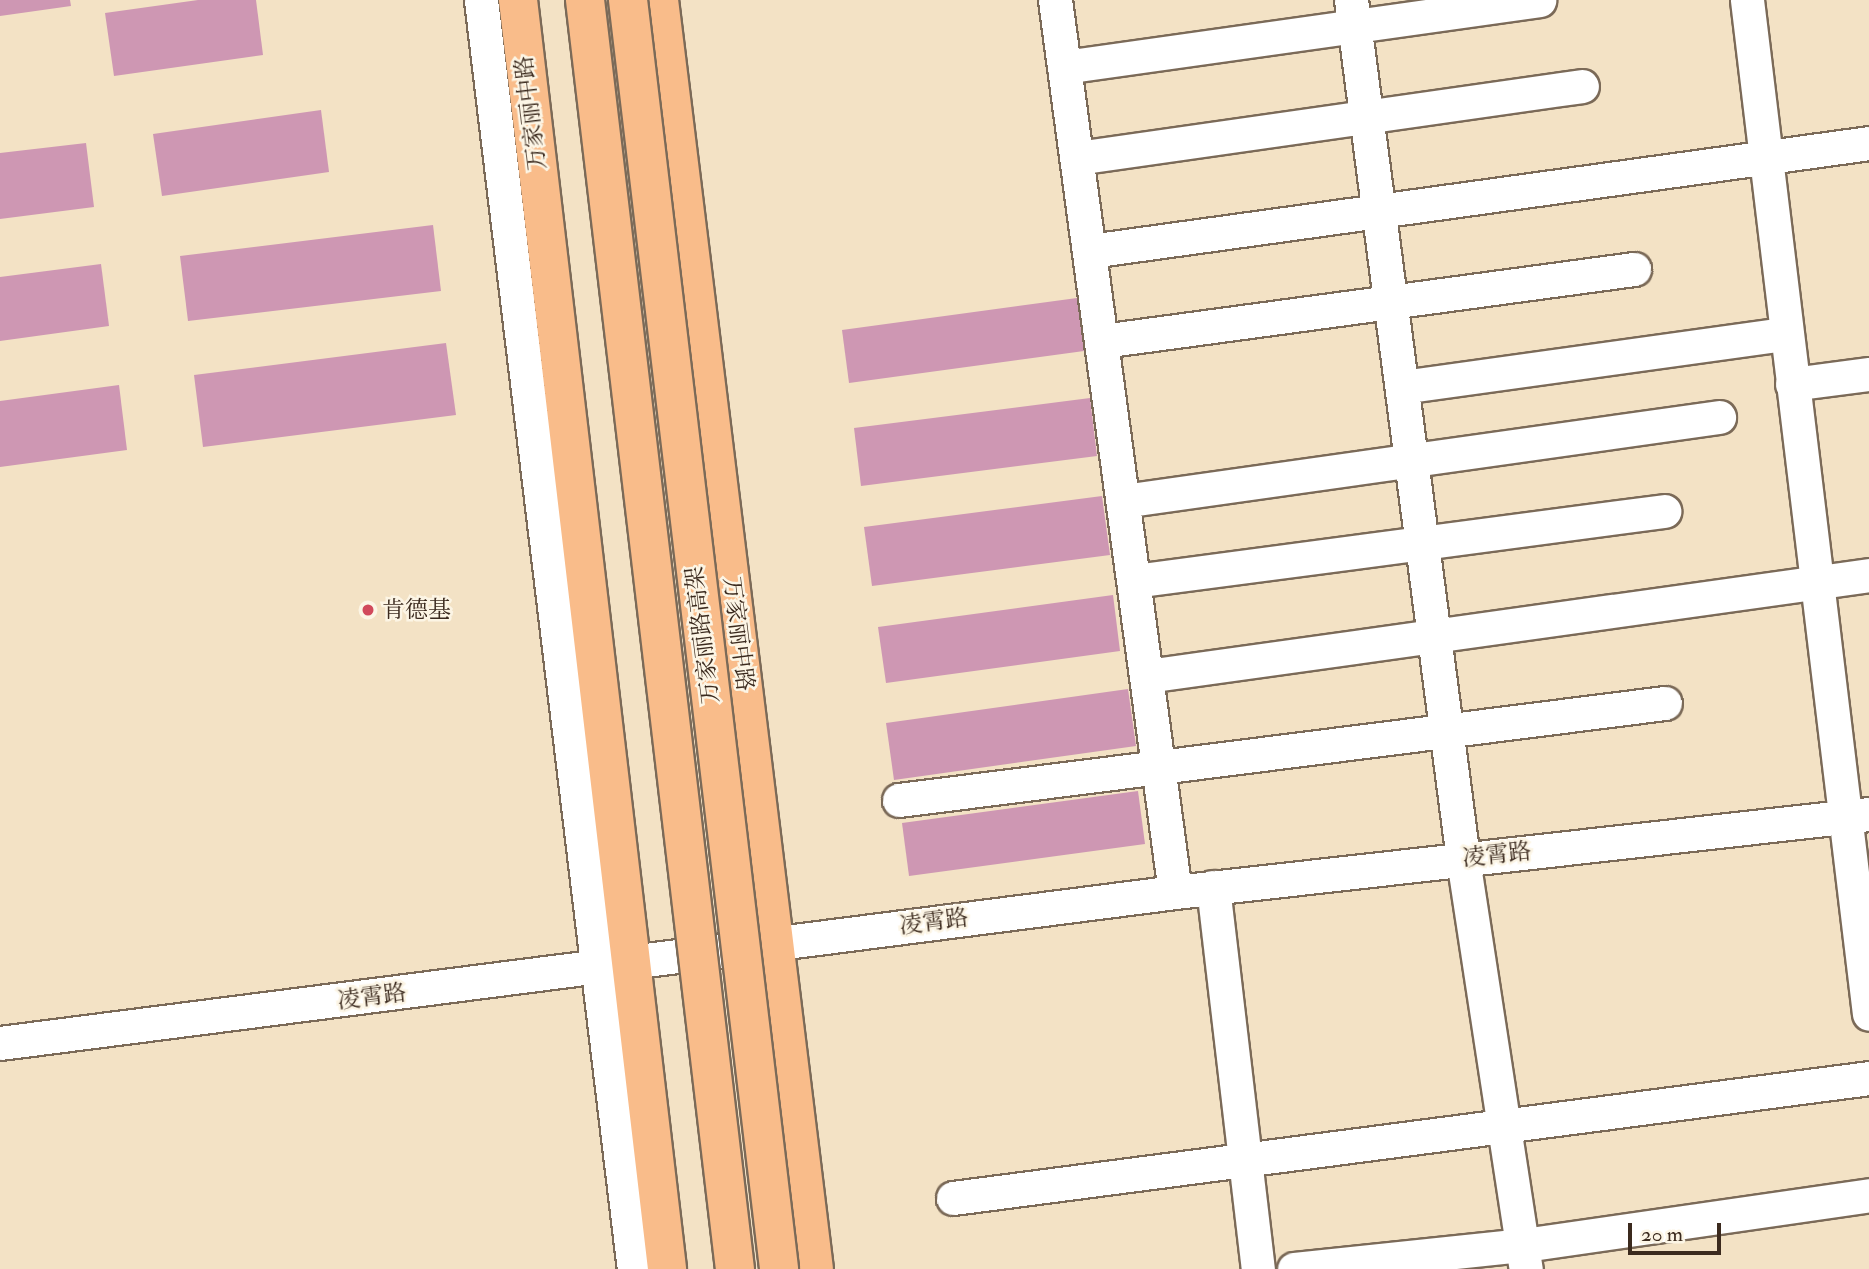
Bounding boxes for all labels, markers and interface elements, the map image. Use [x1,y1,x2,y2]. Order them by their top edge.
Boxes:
street label: 万家丽中路 [510,54,552,172]
street label: 万家丽路高架 [681,565,725,705]
street label: 万家丽中路 [717,575,759,693]
place label: 肯德基 [382,596,451,624]
marker: 肯德基 [360,602,376,618]
street label: 凌霄路 [1461,838,1533,872]
street label: 凌霄路 [898,904,970,940]
street label: 凌霄路 [336,979,408,1015]
scale bar [1631,1210,1724,1254]
text: 20 m [1641,1221,1683,1248]

